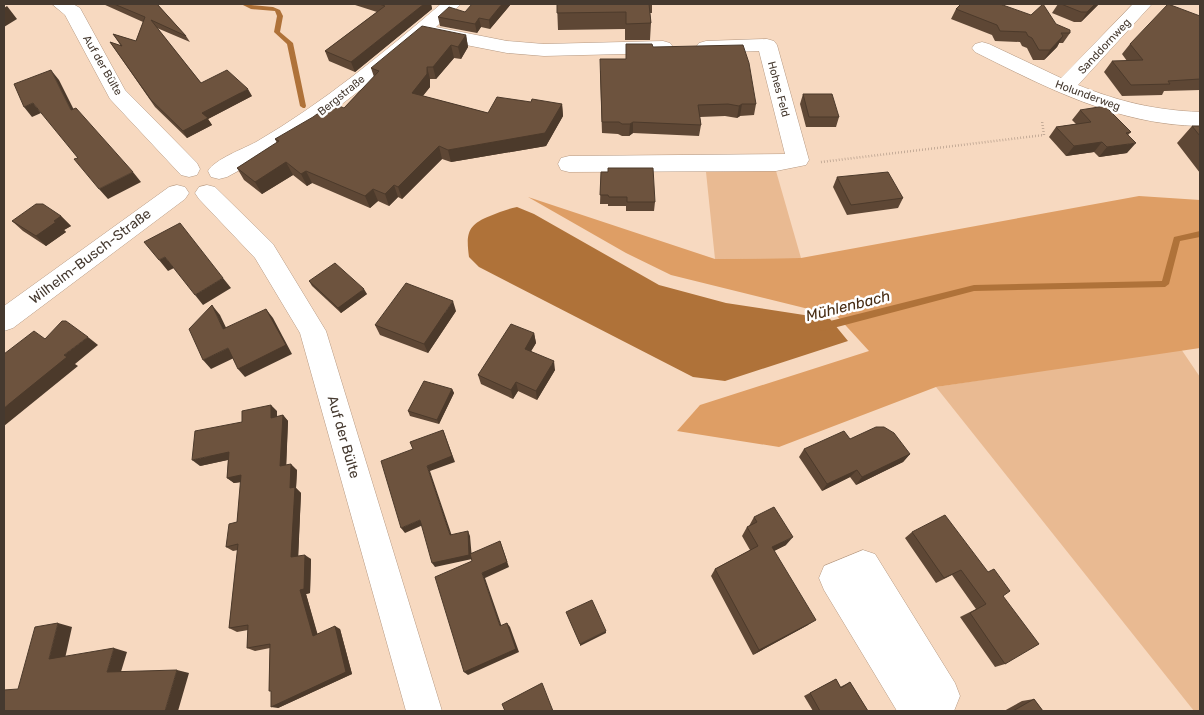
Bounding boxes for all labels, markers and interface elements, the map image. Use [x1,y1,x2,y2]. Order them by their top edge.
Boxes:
street label: Sanddornweg [1075,16,1133,77]
street label: Auf der Bülte [80,33,125,98]
street label: Hohes Feld [765,60,792,118]
street label: Bergstraße [315,72,367,118]
street label: Holunderweg [1053,78,1122,113]
street label: Wilhelm-Busch-Straße [26,205,155,308]
water label: Mühlenbach [804,287,892,325]
street label: Auf der Bülte [324,394,363,481]

